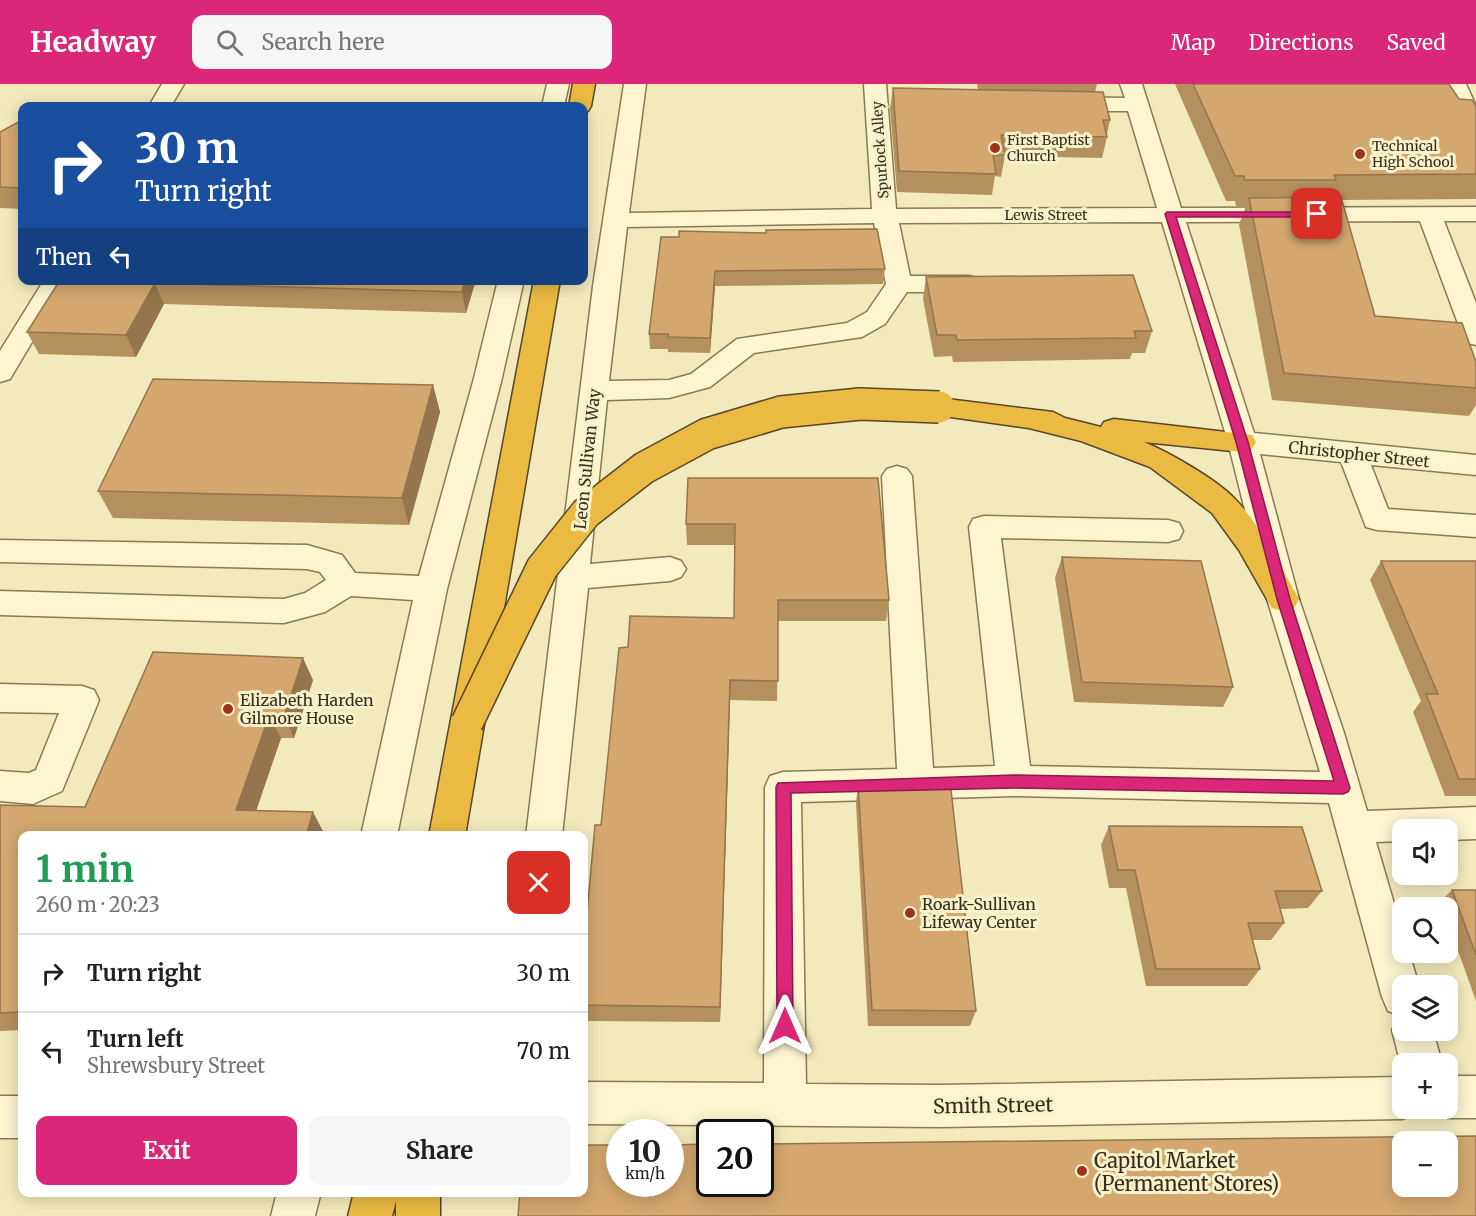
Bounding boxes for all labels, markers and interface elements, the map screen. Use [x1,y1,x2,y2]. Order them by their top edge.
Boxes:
search box [192,15,612,69]
text: Headway [30,24,156,60]
icon: search [213,26,246,59]
text: Search here [261,28,385,56]
text: Map [1171,29,1215,56]
text: Directions [1248,29,1353,56]
text: Saved [1386,29,1446,56]
street label: Spurlock Alley [868,100,892,199]
text: 30 m [135,122,239,174]
icon: right [36,126,114,204]
place label: First Baptist Church [1007,131,1090,165]
place label: Technical High School [1372,137,1455,171]
marker: First Baptist Church [988,141,1002,155]
marker: Technical High School [1353,147,1367,161]
text: Turn right [135,174,272,208]
pin [1291,188,1342,239]
icon: arrive [1300,197,1333,230]
street label: Lewis Street [1004,206,1088,224]
icon: left [104,240,137,273]
text: Then [36,243,92,271]
street label: Leon Sullivan Way [570,387,604,530]
street label: Christopher Street [1287,437,1431,471]
place label: Elizabeth Harden Gilmore House [240,690,374,728]
marker: Elizabeth Harden Gilmore House [221,702,235,716]
map controls [1392,819,1458,1197]
button: sound [1392,819,1458,885]
text: 1 min [36,847,134,892]
button: close [507,851,570,914]
text: 260 m · 20:23 [36,892,160,917]
place label: Roark-Sullivan Lifeway Center [922,894,1037,932]
button: search [1392,897,1458,963]
marker: Roark-Sullivan Lifeway Center [903,906,917,920]
icon: right [36,957,69,990]
text: Turn right [87,959,201,987]
text: 30 m [516,959,570,987]
button: layers [1392,975,1458,1041]
position arrow [753,994,817,1058]
text: Turn left [87,1025,184,1053]
icon: left [36,1035,69,1068]
text: 70 m [517,1037,570,1065]
text: Shrewsbury Street [87,1053,265,1078]
button: + [1392,1053,1458,1119]
street label: Smith Street [933,1091,1054,1119]
button: Exit [36,1116,297,1185]
button: Share [309,1116,570,1185]
speed limit sign: 20 [696,1119,774,1197]
button: − [1392,1131,1458,1197]
text: 10 [629,1132,661,1170]
place label: Capitol Market (Permanent Stores) [1094,1148,1279,1196]
text: km/h [625,1164,665,1183]
marker: Capitol Market (Permanent Stores) [1075,1164,1089,1178]

